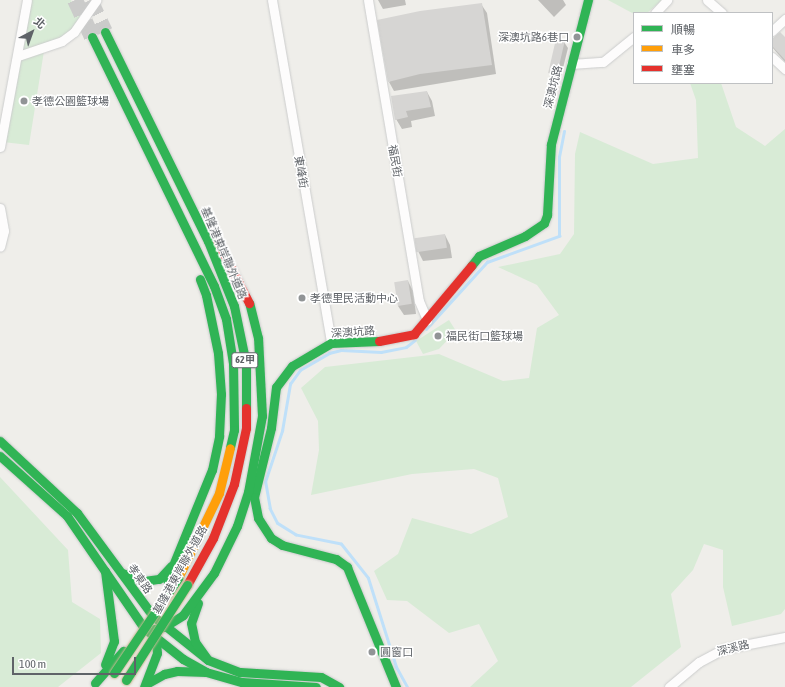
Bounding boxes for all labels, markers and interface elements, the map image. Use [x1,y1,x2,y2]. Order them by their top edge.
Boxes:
north arrow [12,12,52,52]
legend [633,12,773,84]
text: 北 [32,15,48,31]
text: 順暢 [671,23,695,37]
place label: 深澳坑路6巷口 [498,30,569,44]
marker: 深澳坑路6巷口 [572,32,582,42]
text: 車多 [671,43,695,57]
text: 壅塞 [671,63,695,77]
street label: 深澳坑路 [541,64,565,110]
place label: 孝德公園籃球場 [32,94,109,108]
marker: 孝德公園籃球場 [19,96,29,106]
street label: 福民街 [386,144,404,178]
street label: 東峰街 [292,155,310,189]
street label: 基隆港東岸聯外道路 [199,205,249,301]
place label: 孝德里民活動中心 [310,291,398,305]
marker: 孝德里民活動中心 [297,293,307,303]
street label: 深澳坑路 [331,324,375,340]
place label: 福民街口籃球場 [446,329,523,343]
marker: 福民街口籃球場 [433,331,443,341]
road number: 62甲 [231,352,259,368]
street label: 基隆港東岸聯外道路 [150,524,210,616]
street label: 孝東路 [125,562,155,596]
street label: 深溪路 [715,638,751,658]
place label: 圓窗口 [380,645,413,659]
marker: 圓窗口 [367,647,377,657]
scale bar [14,649,138,675]
text: 100 m [19,657,46,671]

